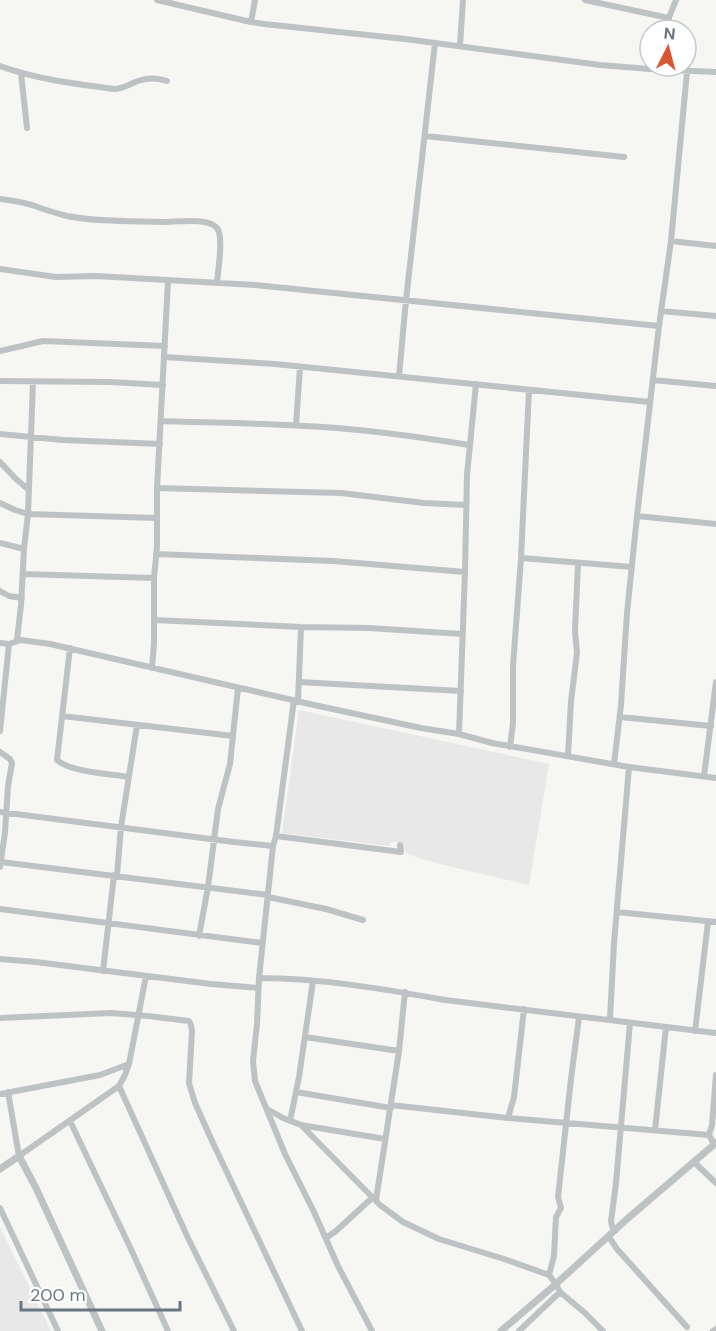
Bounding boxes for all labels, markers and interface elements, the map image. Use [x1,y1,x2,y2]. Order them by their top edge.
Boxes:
north arrow [638,18,698,78]
text: N [663,23,676,45]
scale bar [21,1274,180,1312]
text: 200 m [30,1283,86,1307]

